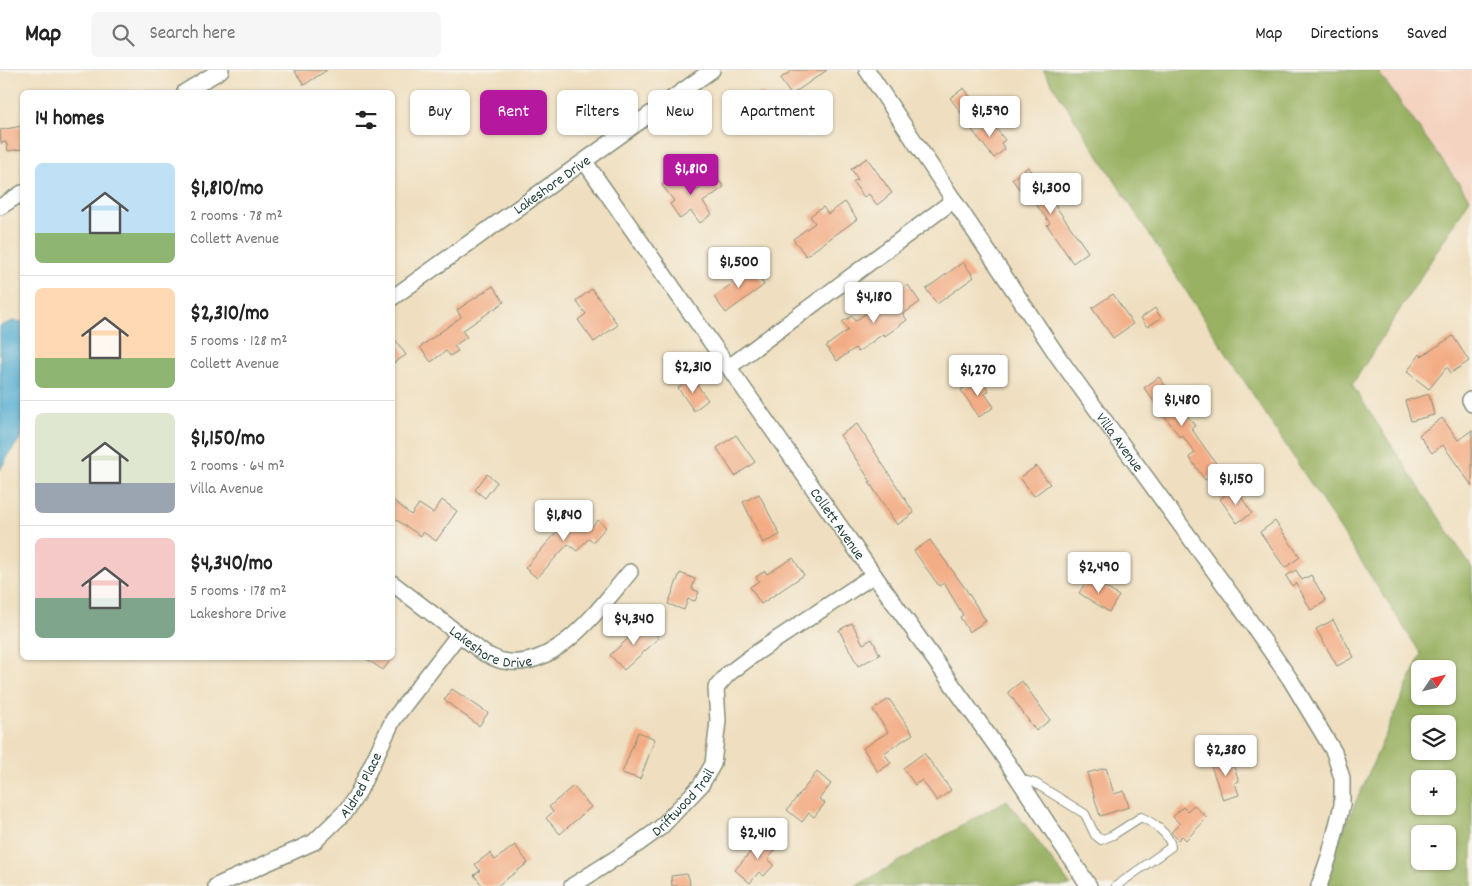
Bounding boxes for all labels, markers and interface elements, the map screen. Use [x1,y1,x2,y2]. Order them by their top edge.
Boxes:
search box [91,12,441,57]
text: Map [25,18,61,52]
icon: search [109,21,137,49]
text: Search here [149,21,235,48]
text: Map [1255,22,1282,47]
text: Directions [1310,22,1379,47]
text: Saved [1407,22,1447,47]
chip: Buy [410,90,470,135]
chip: Rent [480,90,547,135]
chip: Filters [557,90,638,135]
chip: New [648,90,712,135]
chip: Apartment [722,90,833,135]
pin: $1,590 [949,96,1031,138]
text: $1,590 [971,100,1009,123]
text: 14 homes [35,105,105,135]
icon: filters [352,106,380,134]
street label: Lakeshore Drive [510,150,596,221]
pin: $1,810 [650,154,732,196]
text: $1,810 [674,158,708,181]
pin: $1,300 [1010,172,1092,215]
text: $1,810/mo [190,175,263,205]
text: $1,300 [1031,177,1071,200]
icon: home [75,183,135,243]
text: 2 rooms · 78 m² [190,205,283,228]
text: Collett Avenue [190,228,279,251]
pin: $1,500 [698,246,780,289]
text: $1,500 [719,251,759,274]
pin: $4,180 [833,282,915,324]
text: $4,180 [856,286,892,309]
text: $2,310/mo [190,300,269,330]
icon: home [75,308,135,368]
text: 5 rooms · 128 m² [190,330,287,353]
pin: $2,310 [652,352,734,394]
text: Collett Avenue [190,353,279,376]
pin: $1,270 [937,354,1019,397]
text: $2,310 [674,356,712,379]
text: $1,270 [960,359,996,382]
pin: $1,480 [1141,384,1223,427]
text: $1,480 [1164,389,1200,412]
street label: Villa Avenue [1089,409,1148,478]
text: $1,150/mo [190,425,265,455]
icon: home [75,433,135,493]
text: 2 rooms · 64 m² [190,455,285,478]
pin: $1,150 [1195,464,1277,506]
text: $1,150 [1219,468,1253,491]
text: Villa Avenue [190,478,263,501]
street label: Collett Avenue [803,484,869,565]
pin: $1,840 [523,500,605,542]
text: $1,840 [546,504,582,527]
text: $4,340/mo [190,550,273,580]
pin: $2,490 [1058,552,1140,594]
text: $2,490 [1079,556,1119,579]
icon: home [75,558,135,618]
text: 5 rooms · 178 m² [190,580,287,603]
text: Lakeshore Drive [190,603,286,626]
pin: $4,340 [593,604,675,646]
text: $4,340 [614,608,654,631]
street label: Lakeshore Drive [444,621,535,675]
north arrow [1411,660,1456,705]
map controls [1411,660,1456,870]
button: layers [1411,715,1456,760]
pin: $2,380 [1185,734,1267,777]
text: $2,380 [1206,739,1246,762]
street label: Aldred Place [336,749,389,824]
street label: Driftwood Trail [648,765,721,843]
button: + [1411,770,1456,815]
pin: $2,410 [717,818,799,860]
text: $2,410 [739,822,777,845]
button: − [1411,825,1456,870]

